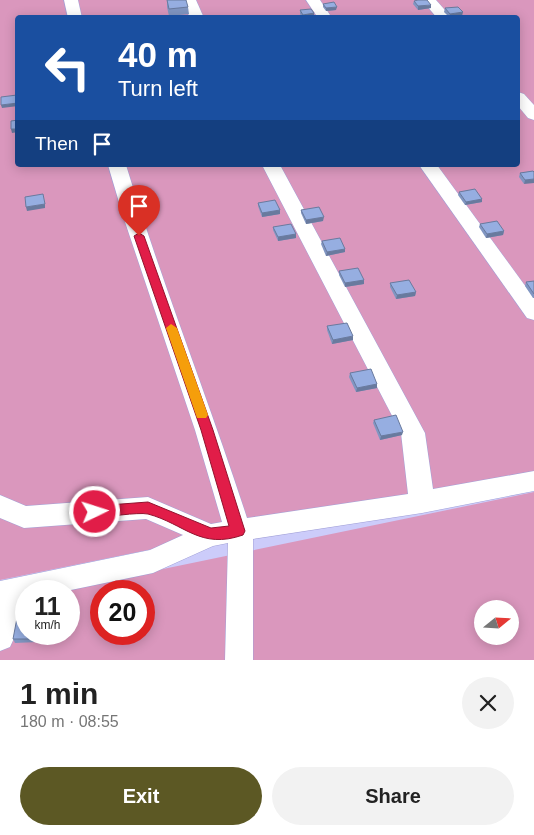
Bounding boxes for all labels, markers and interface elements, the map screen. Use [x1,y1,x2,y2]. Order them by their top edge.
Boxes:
icon: left [35,35,100,100]
text: 40 m [118,35,198,74]
text: Turn left [118,76,198,101]
icon: arrive [88,130,116,158]
text: Then [35,133,78,154]
pin [118,185,160,236]
icon: arrive [125,192,153,220]
position arrow [68,485,120,537]
speed limit sign: 20 [90,580,155,645]
text: 11 [34,592,61,620]
north arrow [474,600,519,645]
map controls [474,600,519,645]
text: km/h [34,618,61,632]
text: 1 min [20,677,98,710]
button: close [462,677,514,729]
text: 180 m · 08:55 [20,713,119,730]
button: Exit [20,767,262,825]
button: Share [272,767,514,825]

